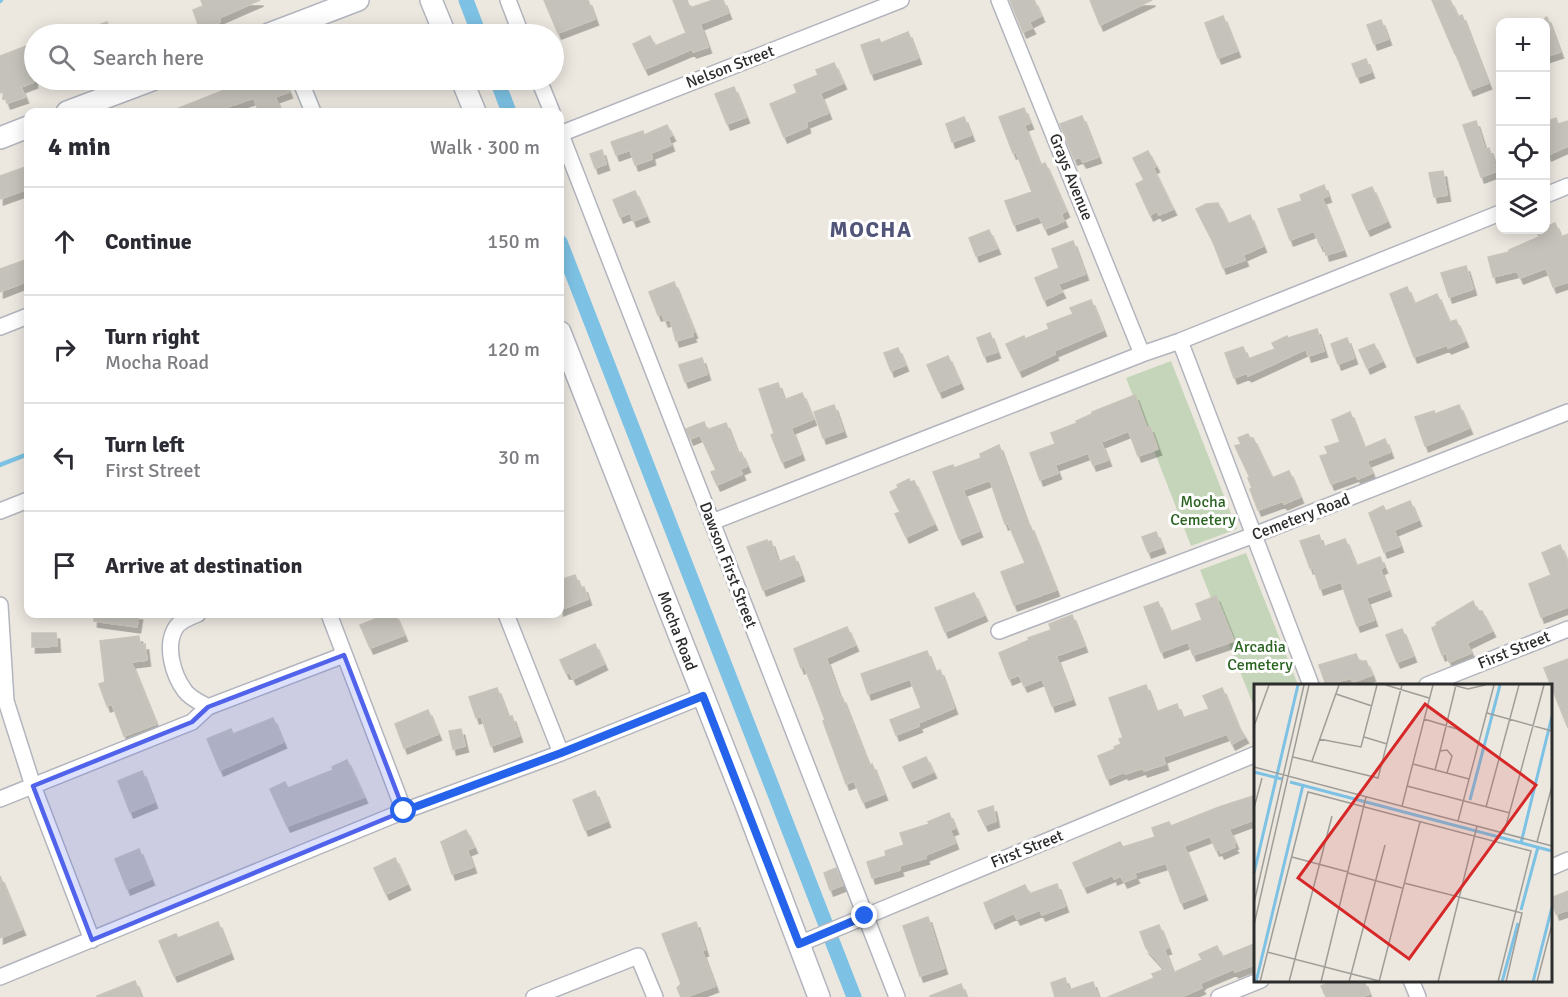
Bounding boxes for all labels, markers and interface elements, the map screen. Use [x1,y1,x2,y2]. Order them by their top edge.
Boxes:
map controls [1496,18,1550,234]
button: + [1496,18,1550,72]
search box [24,24,564,90]
icon: search [45,41,78,74]
street label: Nelson Street [683,41,777,93]
text: Search here [93,44,204,71]
button: − [1496,72,1550,126]
button: locate [1496,126,1550,180]
text: 4 min [48,131,111,163]
street label: Grays Avenue [1044,131,1098,223]
text: Walk · 300 m [430,135,540,160]
button: layers [1496,180,1550,234]
district label: MOCHA [829,216,913,243]
icon: ahead [48,225,81,258]
text: Continue [105,228,192,255]
text: 150 m [487,229,540,254]
text: Turn right [105,323,200,350]
icon: right [48,333,81,366]
text: 120 m [487,337,540,362]
text: Mocha Road [105,350,209,375]
text: Turn left [105,431,185,458]
icon: left [48,441,81,474]
text: 30 m [498,445,540,470]
text: First Street [105,458,200,483]
street label: Cemetery Road [1249,489,1353,545]
park label: Mocha Cemetery [1170,492,1236,530]
street label: Dawson First Street [695,499,761,631]
icon: arrive [48,549,81,582]
text: Arrive at destination [105,552,302,579]
street label: Mocha Road [653,588,701,674]
street label: First Street [1475,626,1554,674]
park label: Arcadia Cemetery [1227,637,1293,675]
inset map [1254,684,1553,982]
route start [390,797,416,823]
street label: First Street [988,825,1067,873]
route end [851,902,877,928]

